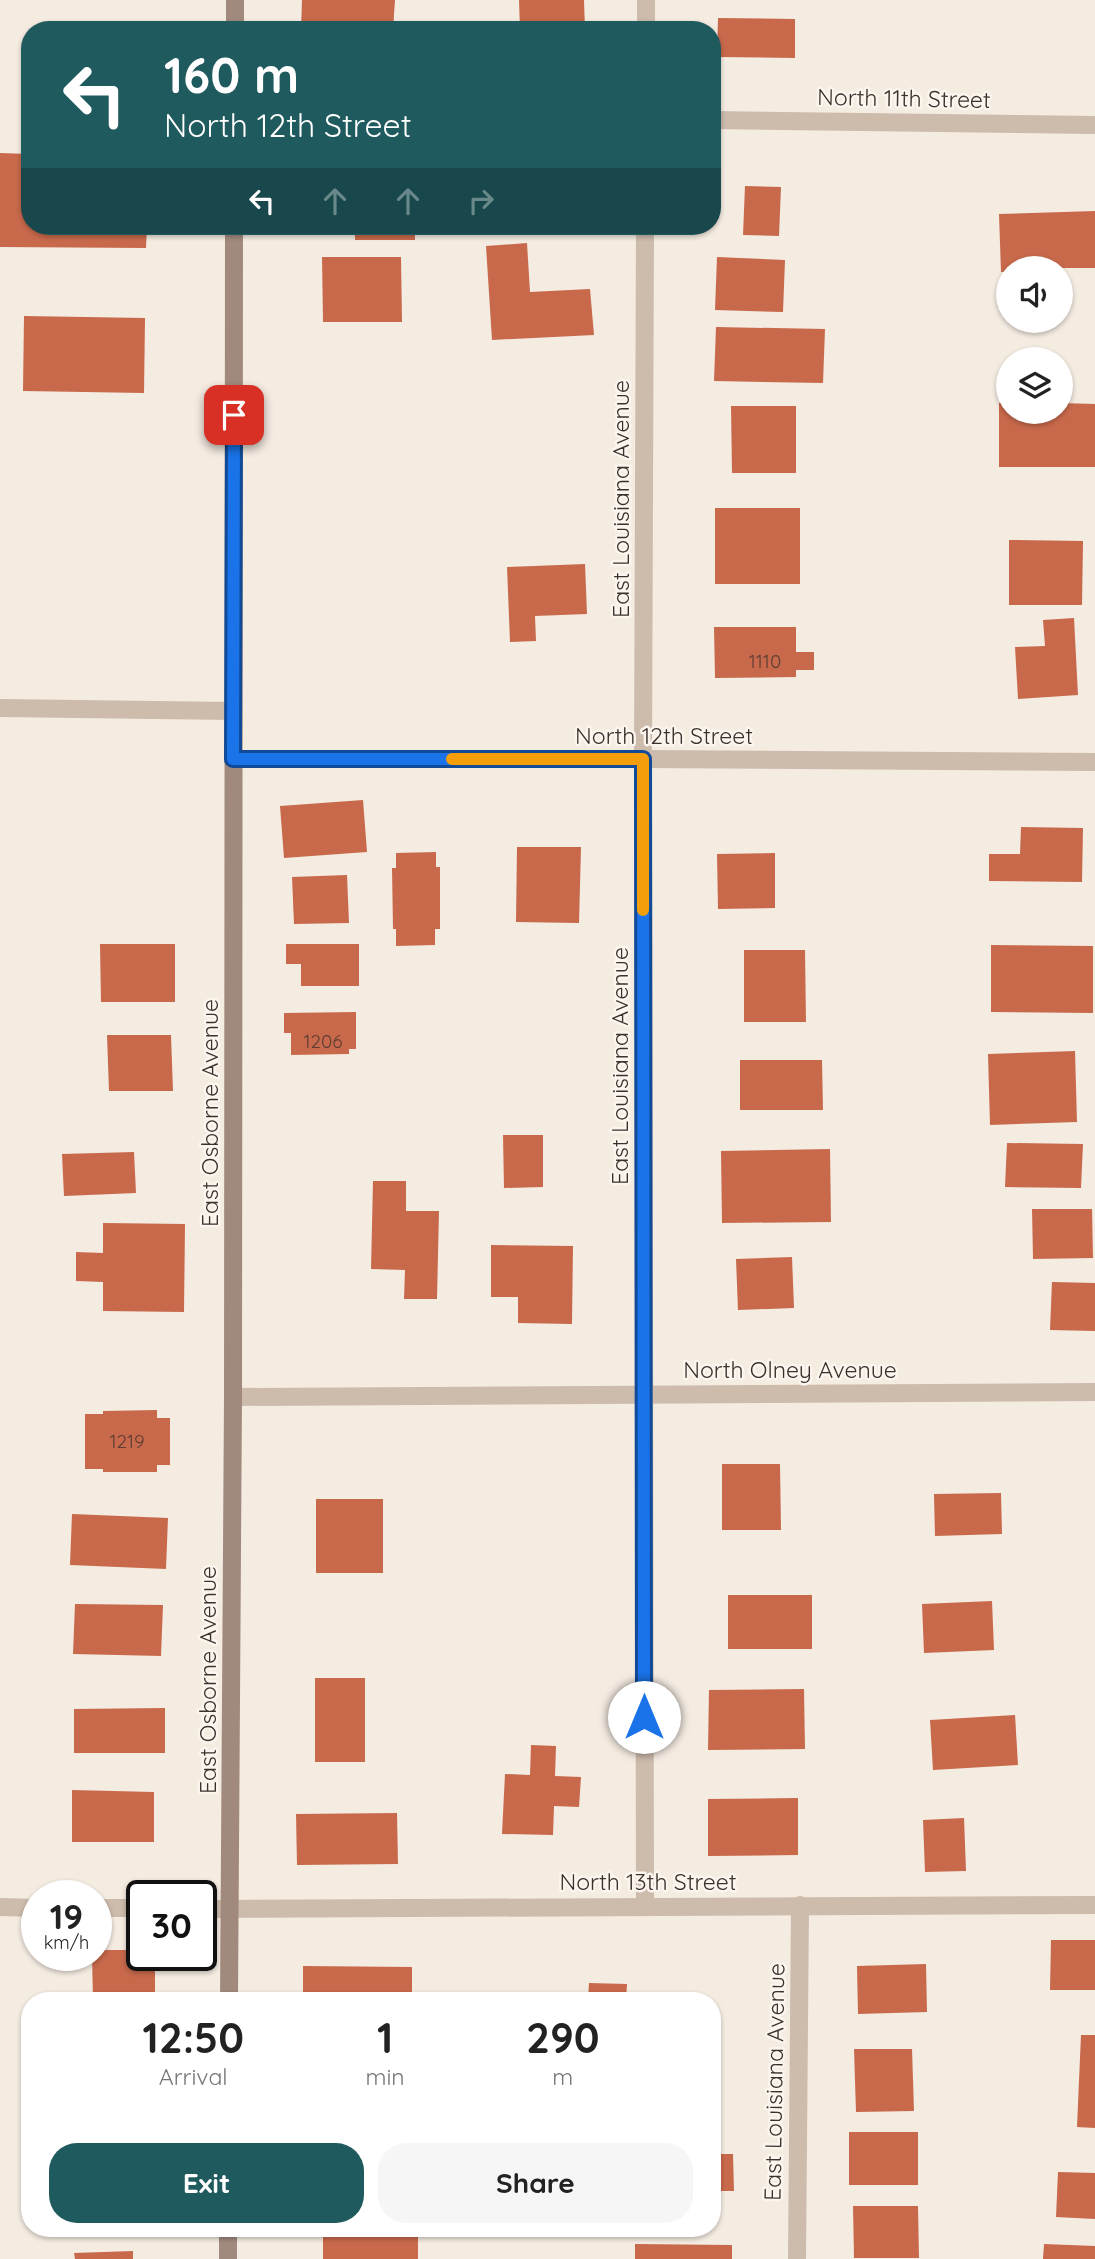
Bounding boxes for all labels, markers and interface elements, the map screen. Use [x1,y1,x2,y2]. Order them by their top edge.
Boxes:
text: 160 m [164,44,299,105]
icon: left [49,49,140,140]
street label: North 11th Street [817,82,991,114]
text: North 12th Street [164,105,412,145]
icon: left [243,182,281,220]
icon: ahead [316,182,354,220]
icon: ahead [389,182,427,220]
icon: right [462,182,500,220]
map controls [996,256,1073,424]
button: sound [996,256,1073,333]
button: layers [996,347,1073,424]
street label: East Louisiana Avenue [606,380,635,618]
pin [204,385,264,445]
icon: arrive [215,396,253,434]
house number: 1110 [749,649,781,673]
street label: North 12th Street [575,721,753,750]
street label: East Louisiana Avenue [605,947,634,1185]
street label: East Osborne Avenue [195,999,224,1227]
house number: 1206 [303,1029,343,1053]
street label: North Olney Avenue [683,1355,897,1384]
house number: 1219 [109,1429,145,1453]
street label: East Osborne Avenue [193,1566,222,1794]
position arrow [607,1680,681,1754]
street label: North 13th Street [559,1867,737,1896]
speed limit sign: 30 [126,1880,217,1971]
text: 19 [50,1894,83,1938]
text: km/h [44,1931,89,1954]
street label: East Louisiana Avenue [757,1963,791,2201]
text: 12:50 [142,2011,244,2064]
text: 1 [377,2011,393,2064]
text: 290 [526,2011,600,2064]
text: Arrival [159,2062,228,2091]
text: min [365,2062,405,2091]
text: m [552,2062,573,2091]
button: Exit [49,2143,364,2223]
button: Share [378,2143,693,2223]

